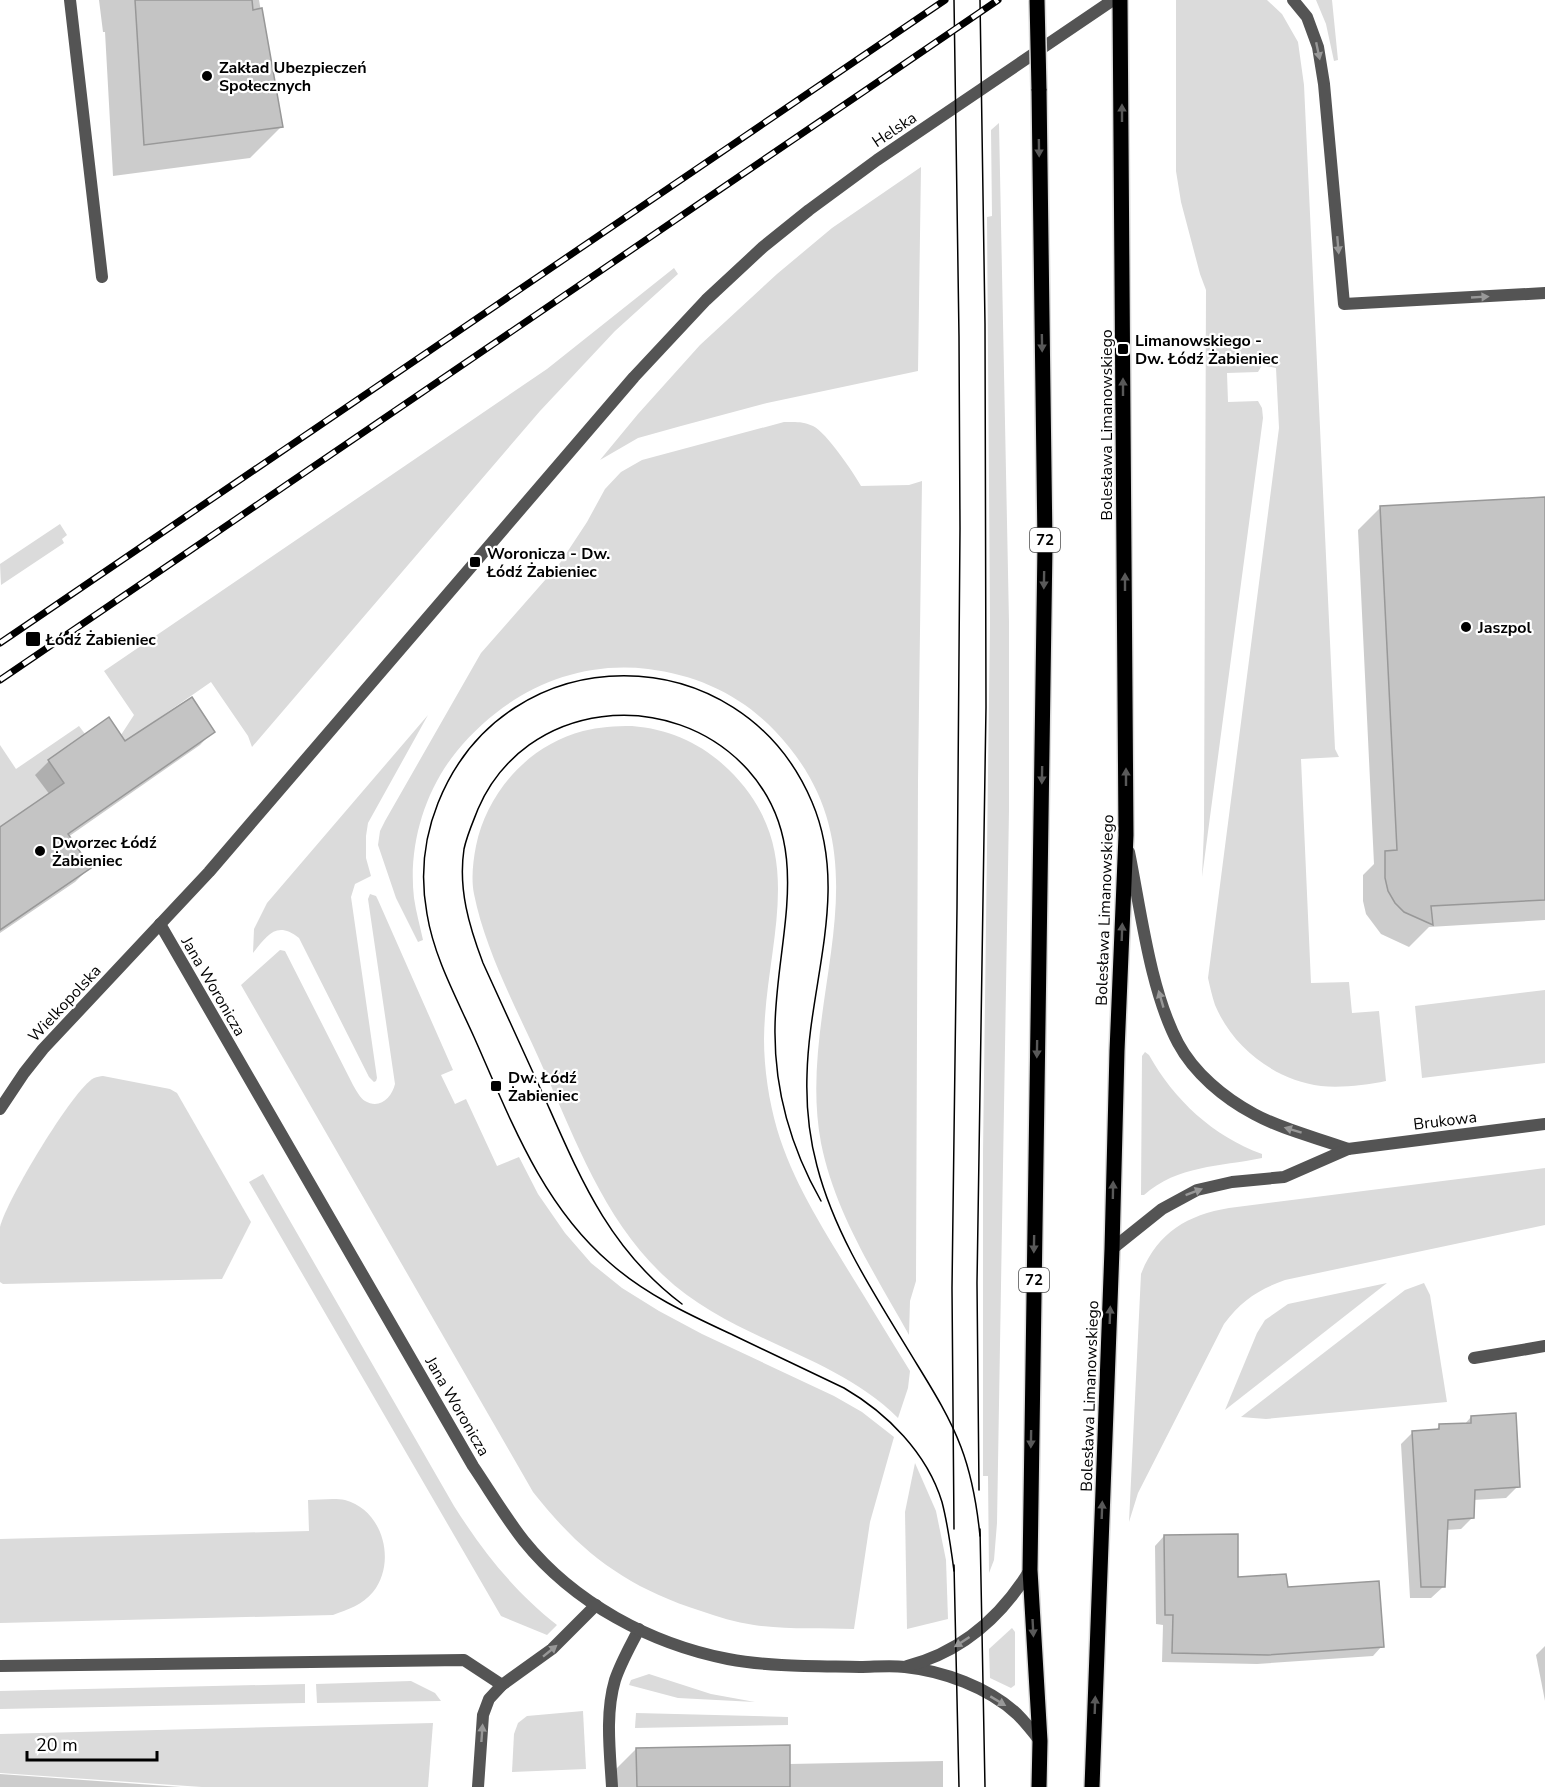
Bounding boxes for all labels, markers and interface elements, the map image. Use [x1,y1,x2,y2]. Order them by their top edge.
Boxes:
one-way arrow [1314,42,1323,61]
place label: Zakład Ubezpieczeń Społecznych [219,57,367,97]
marker: Zakład Ubezpieczeń Społecznych [200,69,214,83]
one-way arrow [1117,103,1127,122]
street label: Helska [868,107,921,153]
one-way arrow [1034,138,1044,157]
one-way arrow [1334,236,1343,255]
one-way arrow [1470,292,1489,301]
street label: Bolesława Limanowskiego [1096,329,1118,521]
place label: Limanowskiego - Dw. Łódź Żabieniec [1135,330,1279,370]
one-way arrow [1037,333,1047,352]
marker: Limanowskiego - Dw. Łódź Żabieniec [1116,342,1130,356]
one-way arrow [1118,377,1128,396]
road number: 72 [1030,528,1060,552]
place label: Woronicza - Dw. Łódź Żabieniec [486,543,610,583]
marker: Woronicza - Dw. Łódź Żabieniec [468,555,482,569]
one-way arrow [1039,570,1049,589]
one-way arrow [1120,572,1129,591]
place label: Jaszpol [1477,617,1532,639]
marker: Jaszpol [1459,620,1473,634]
place label: Łódź Żabieniec [45,629,156,651]
marker: Łódź Żabieniec [24,630,42,648]
one-way arrow [1037,765,1047,784]
one-way arrow [1121,767,1131,786]
street label: Bolesława Limanowskiego [1091,814,1119,1006]
place label: Dworzec Łódź Żabieniec [52,832,157,872]
marker: Dworzec Łódź Żabieniec [33,844,47,858]
one-way arrow [1117,923,1126,942]
street label: Jana Woronicza [175,932,251,1040]
street label: Wielkopolska [23,960,106,1047]
one-way arrow [1156,990,1166,1008]
one-way arrow [1032,1040,1042,1059]
place label: Dw. Łódź Żabieniec [508,1067,579,1107]
marker: Dw. Łódź Żabieniec [489,1079,503,1093]
street label: Brukowa [1412,1106,1478,1136]
one-way arrow [1284,1125,1302,1134]
one-way arrow [1109,1181,1118,1200]
one-way arrow [1185,1187,1203,1196]
one-way arrow [1029,1235,1039,1254]
road number: 72 [1019,1268,1049,1292]
street label: Bolesława Limanowskiego [1076,1300,1104,1492]
one-way arrow [1105,1305,1114,1324]
street label: Jana Woronicza [419,1352,495,1460]
one-way arrow [1027,1430,1036,1449]
one-way arrow [1098,1500,1107,1519]
one-way arrow [1029,1619,1038,1638]
one-way arrow [954,1637,970,1648]
one-way arrow [542,1644,558,1657]
one-way arrow [990,1695,1006,1706]
one-way arrow [1091,1695,1100,1714]
one-way arrow [477,1723,486,1742]
scale bar [27,1724,158,1762]
text: 20 m [36,1733,78,1757]

